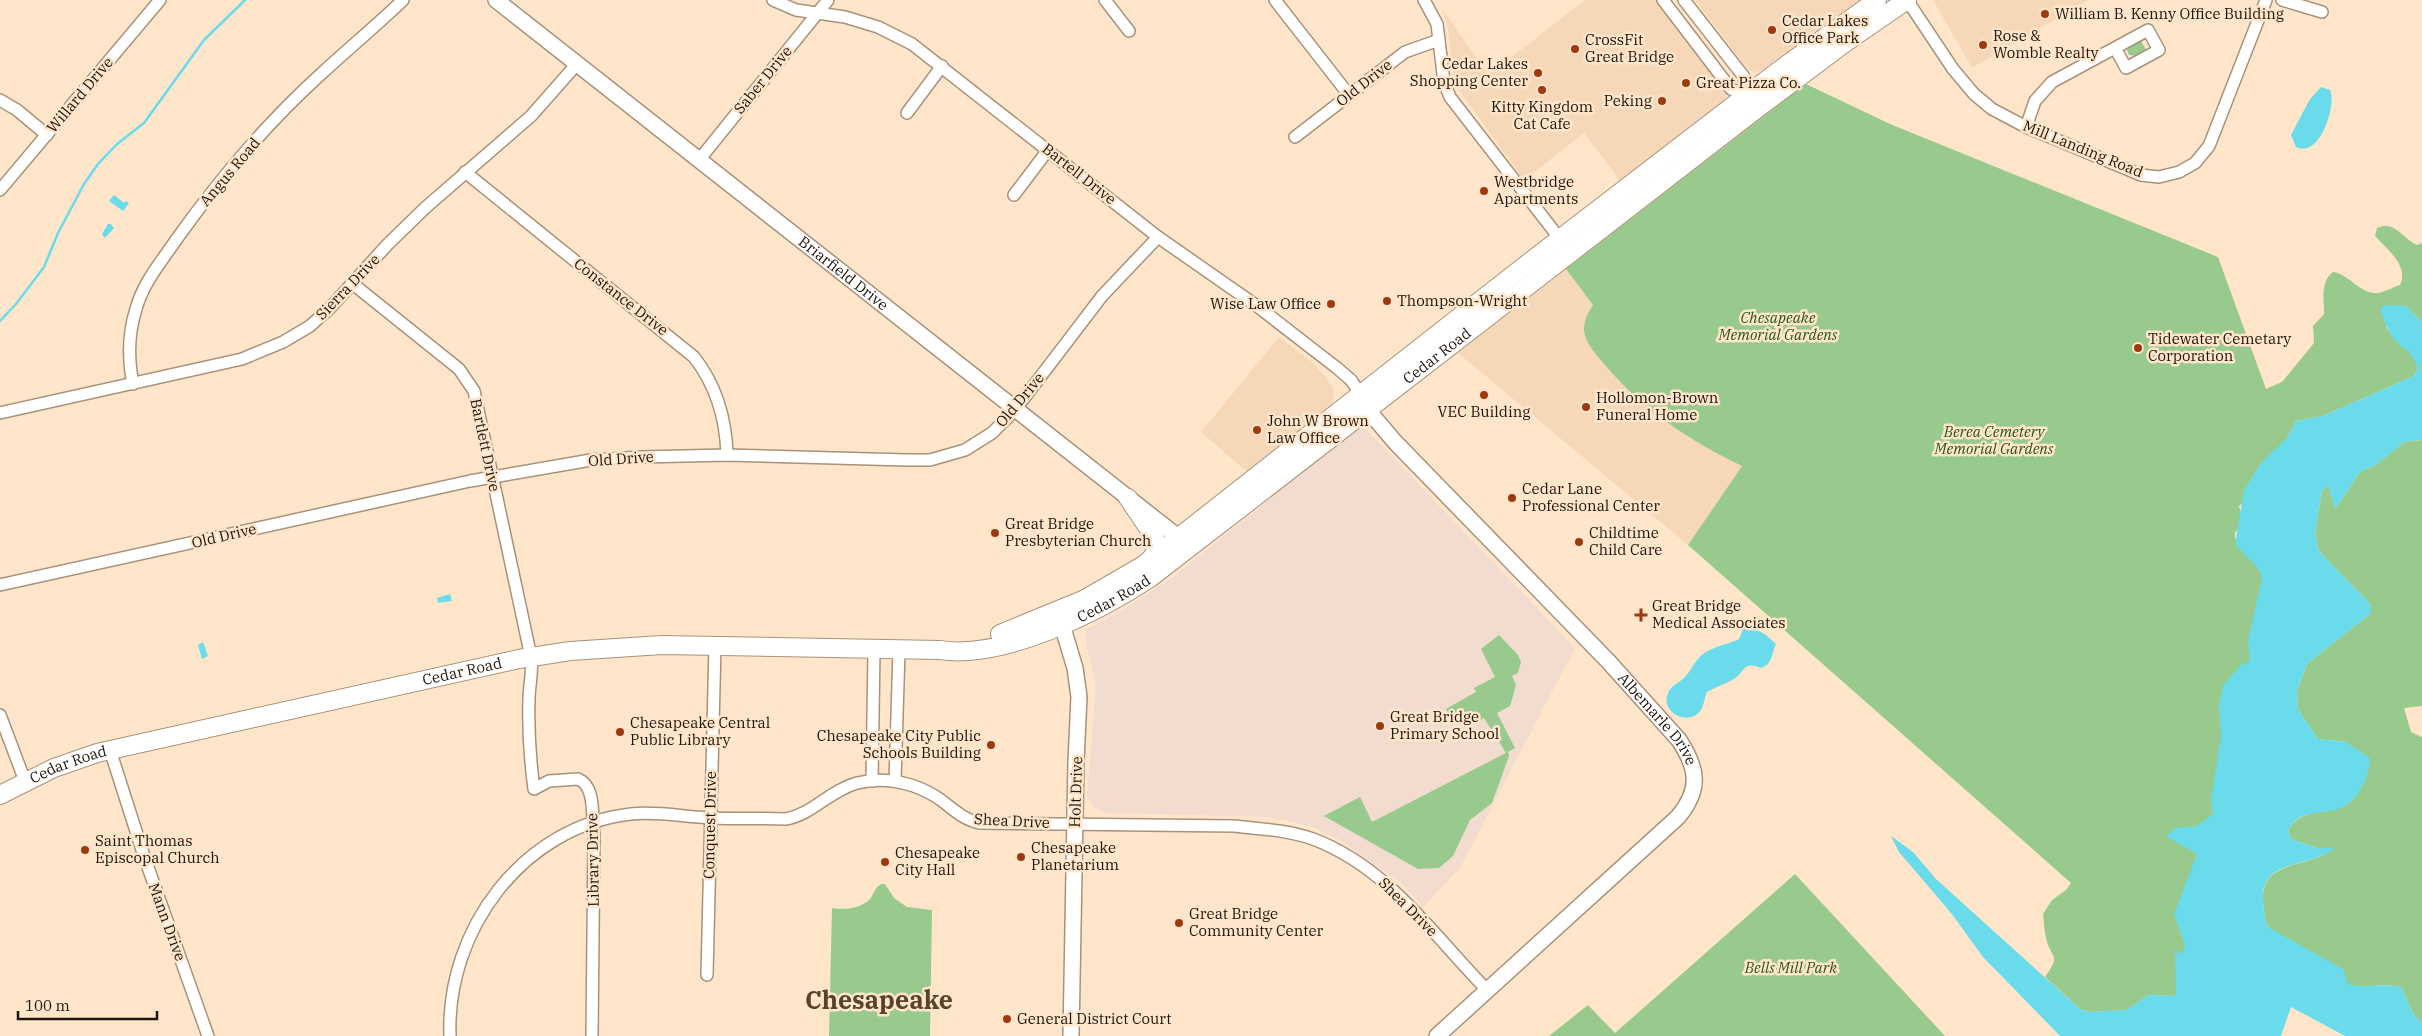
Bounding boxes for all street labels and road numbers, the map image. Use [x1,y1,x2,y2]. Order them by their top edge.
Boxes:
street label: Saber Drive [729,42,796,118]
street label: Willard Drive [42,53,117,137]
street label: Old Drive [1332,55,1395,110]
street label: Mill Landing Road [2020,116,2146,181]
street label: Angus Road [195,133,264,210]
street label: Bartell Drive [1039,139,1120,208]
street label: Briarfield Drive [795,232,892,314]
street label: Sierra Drive [311,250,384,324]
street label: Constance Drive [570,254,672,339]
street label: Cedar Road [1399,323,1475,388]
street label: Old Drive [991,368,1048,431]
street label: Bartlett Drive [466,397,505,493]
street label: Old Drive [588,447,654,470]
street label: Old Drive [190,519,258,552]
street label: Cedar Road [1074,570,1154,626]
street label: Cedar Road [420,653,504,689]
street label: Albemarle Drive [1614,668,1701,768]
street label: Cedar Road [26,741,108,788]
street label: Holt Drive [1065,756,1086,828]
street label: Conquest Drive [699,771,720,879]
street label: Shea Drive [974,809,1050,832]
street label: Library Drive [582,813,603,907]
street label: Shea Drive [1375,873,1442,940]
street label: Mann Drive [145,880,190,964]

